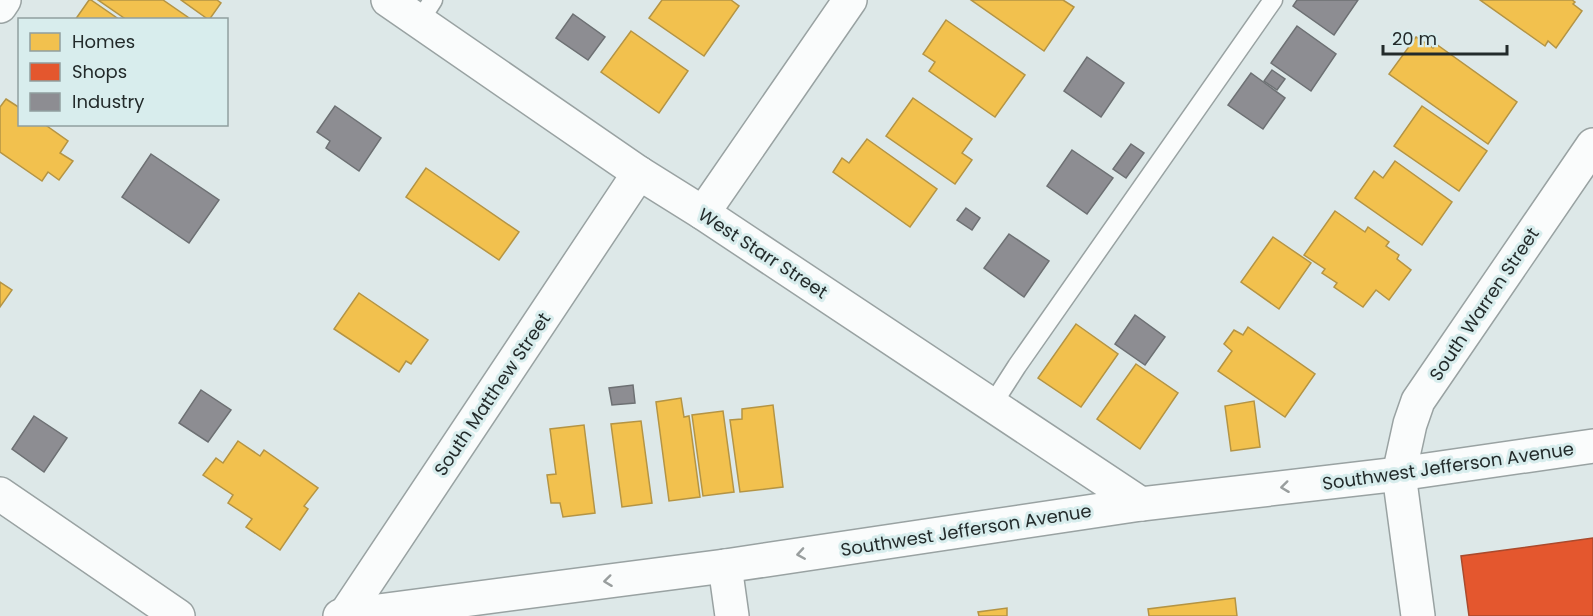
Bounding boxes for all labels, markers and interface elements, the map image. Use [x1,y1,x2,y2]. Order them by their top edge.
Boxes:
legend [18,18,228,126]
scale bar [1383,18,1508,56]
text: 20 m [1392,26,1437,51]
text: Homes [72,29,135,54]
text: Shops [72,59,127,84]
text: Industry [72,89,144,114]
street label: West Starr Street [693,202,833,304]
street label: South Warren Street [1423,222,1545,386]
street label: South Matthew Street [428,307,556,481]
street label: Southwest Jefferson Avenue [1321,436,1575,496]
one-way arrow [1281,480,1290,493]
street label: Southwest Jefferson Avenue [839,498,1093,562]
one-way arrow [796,548,806,560]
one-way arrow [603,574,612,587]

